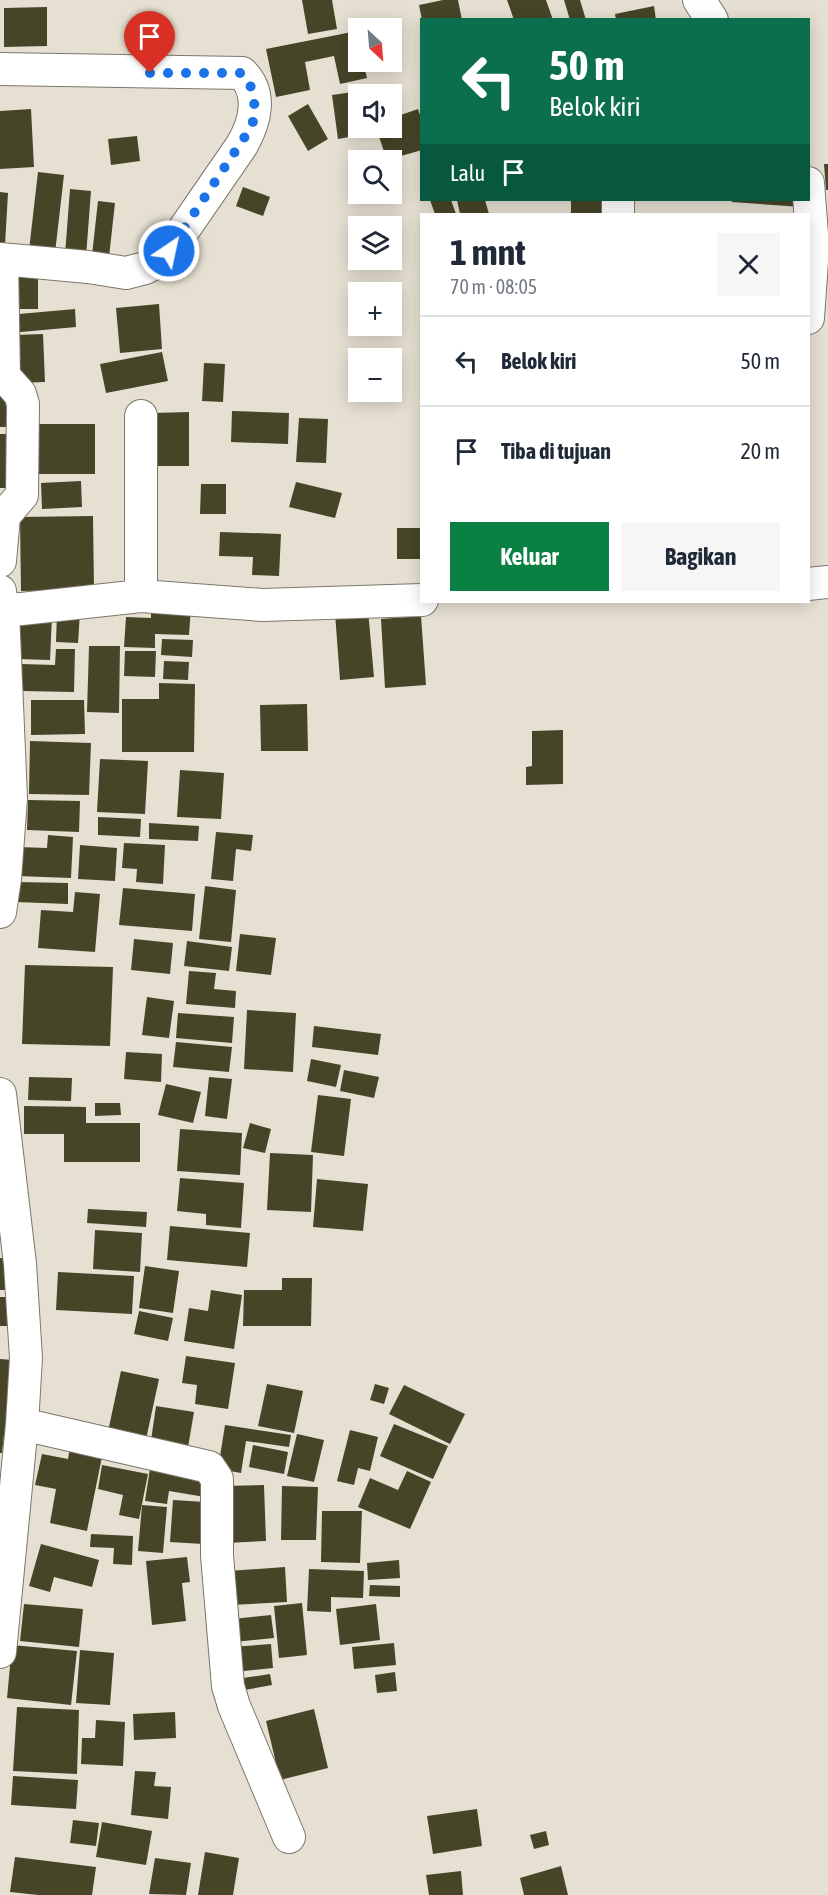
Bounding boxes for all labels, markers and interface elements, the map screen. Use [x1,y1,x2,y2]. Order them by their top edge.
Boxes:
pin [124,11,175,73]
north arrow [348,18,402,72]
map controls [348,18,402,402]
icon: arrive [133,20,166,53]
text: 50 m [549,41,624,89]
icon: left [450,42,528,120]
button: sound [348,84,402,138]
text: Belok kiri [549,91,641,122]
button: search [348,150,402,204]
icon: arrive [497,156,530,189]
text: Lalu [450,160,485,186]
button: layers [348,216,402,270]
position arrow [137,219,201,283]
text: 1 mnt [450,231,526,273]
button: close [717,233,780,296]
text: 70 m · 08:05 [450,275,537,298]
button: + [348,282,402,336]
icon: left [450,345,483,378]
button: − [348,348,402,402]
text: Belok kiri [501,348,576,374]
text: 50 m [740,348,780,374]
icon: arrive [450,435,483,468]
text: Tiba di tujuan [501,438,611,464]
text: 20 m [740,438,780,464]
button: Keluar [450,522,609,591]
button: Bagikan [621,522,780,591]

